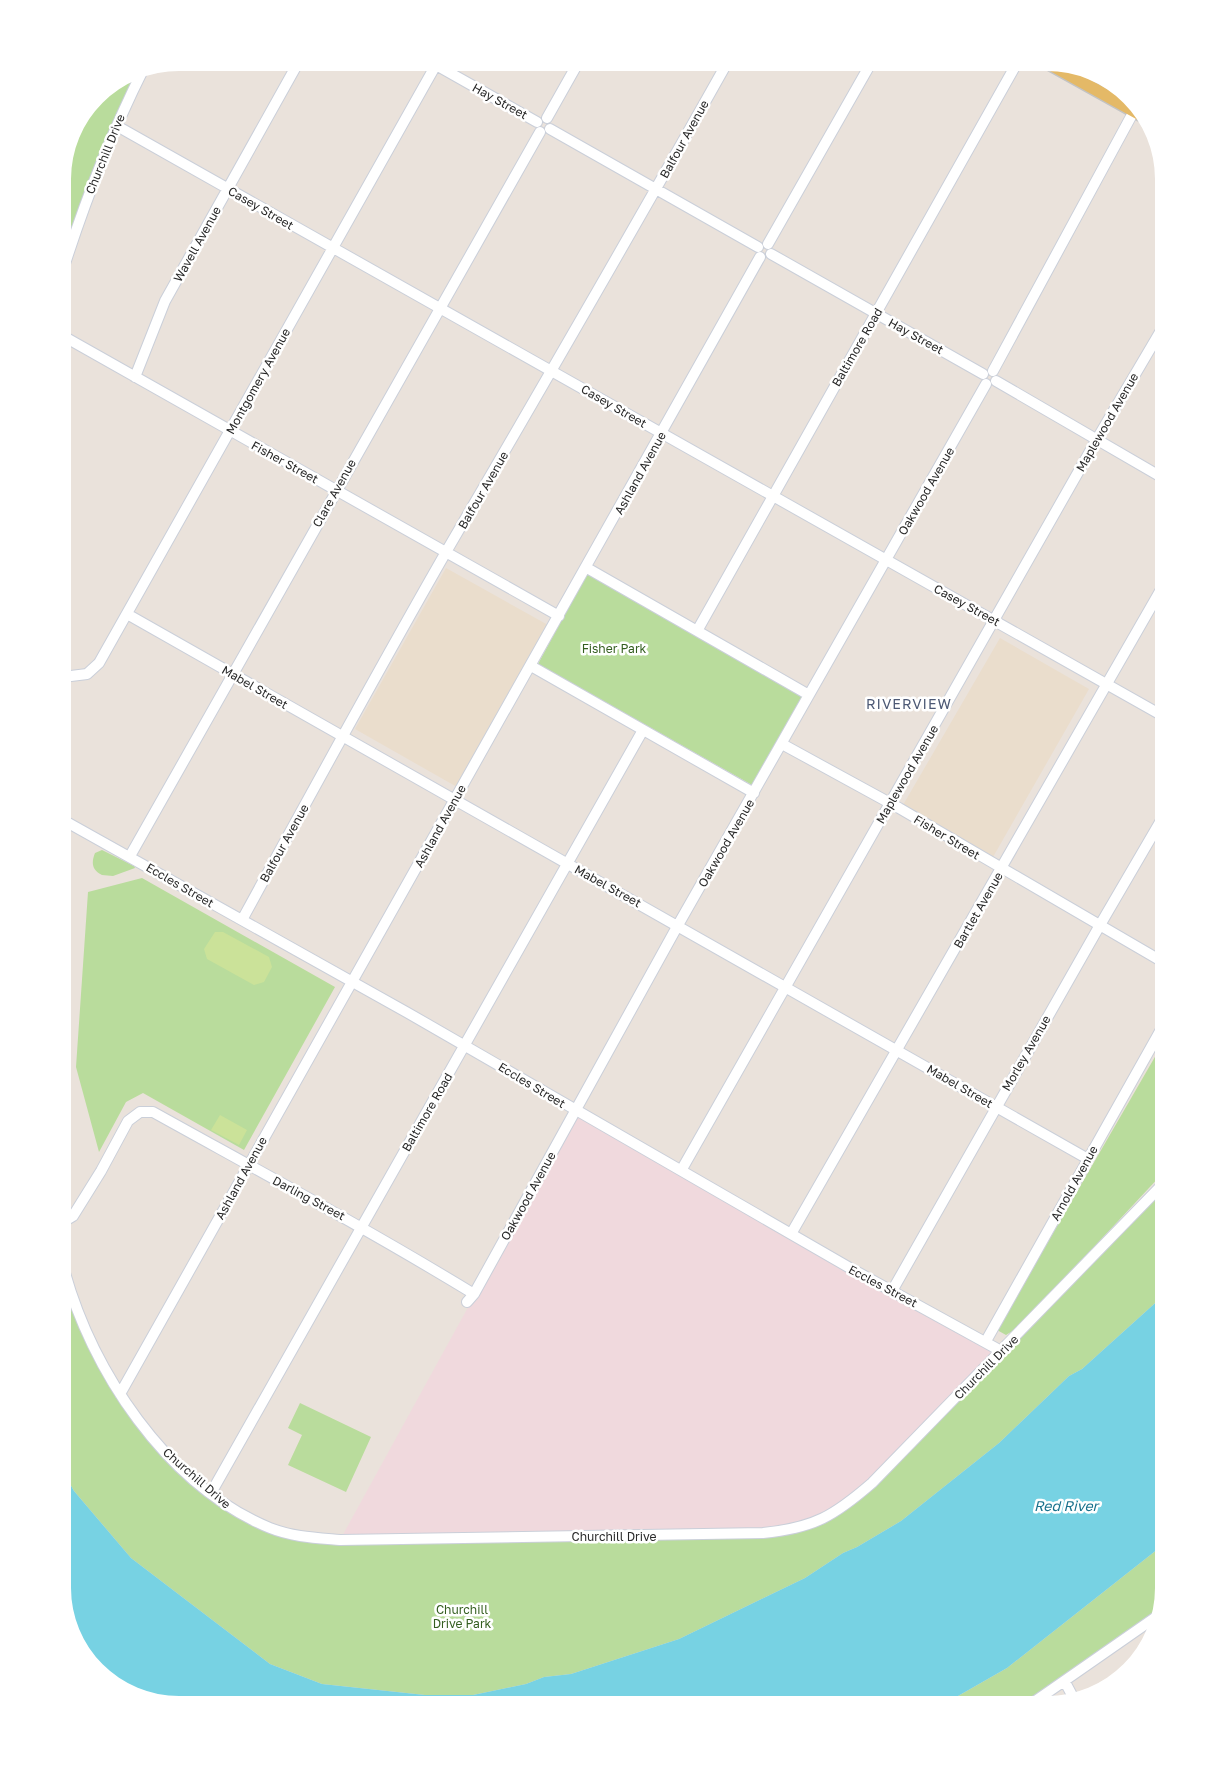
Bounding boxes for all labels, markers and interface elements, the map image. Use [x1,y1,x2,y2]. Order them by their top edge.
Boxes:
street label: Hay Street [470,80,530,122]
street label: Balfour Avenue [656,97,712,181]
street label: Churchill Drive [82,112,128,196]
street label: Casey Street [226,183,297,233]
street label: Wavell Avenue [170,204,224,284]
street label: Baltimore Road [828,305,886,389]
street label: Hay Street [886,315,946,357]
street label: Montgomery Avenue [223,325,293,437]
street label: Maplewood Avenue [1073,370,1141,474]
street label: Casey Street [579,381,650,431]
street label: Ashland Avenue [611,429,669,517]
street label: Fisher Street [249,437,321,487]
street label: Oakwood Avenue [895,444,957,538]
street label: Balfour Avenue [455,448,511,532]
street label: Clare Avenue [309,456,359,530]
street label: Casey Street [931,581,1003,629]
park label: Fisher Park [582,641,647,656]
street label: Mabel Street [219,662,291,712]
district label: RIVERVIEW [866,695,952,712]
street label: Maplewood Avenue [873,722,941,826]
street label: Ashland Avenue [411,782,469,870]
street label: Oakwood Avenue [695,796,757,890]
street label: Balfour Avenue [256,801,312,885]
street label: Fisher Street [911,811,983,863]
street label: Eccles Street [143,860,217,911]
street label: Mabel Street [572,862,644,911]
street label: Bartlet Avenue [950,869,1006,951]
street label: Morley Avenue [998,1013,1054,1093]
street label: Eccles Street [496,1059,569,1111]
street label: Mabel Street [924,1061,996,1111]
street label: Baltimore Road [398,1070,456,1154]
street label: Ashland Avenue [212,1134,270,1222]
street label: Arnold Avenue [1047,1143,1101,1223]
street label: Oakwood Avenue [497,1149,559,1243]
street label: Darling Street [270,1173,348,1224]
street label: Eccles Street [846,1262,920,1311]
street label: Churchill Drive [951,1332,1021,1402]
street label: Churchill Drive [160,1444,234,1512]
water label: Red River [1034,1497,1101,1514]
street label: Churchill Drive [572,1529,656,1544]
park label: Churchill Drive Park [433,1602,492,1631]

